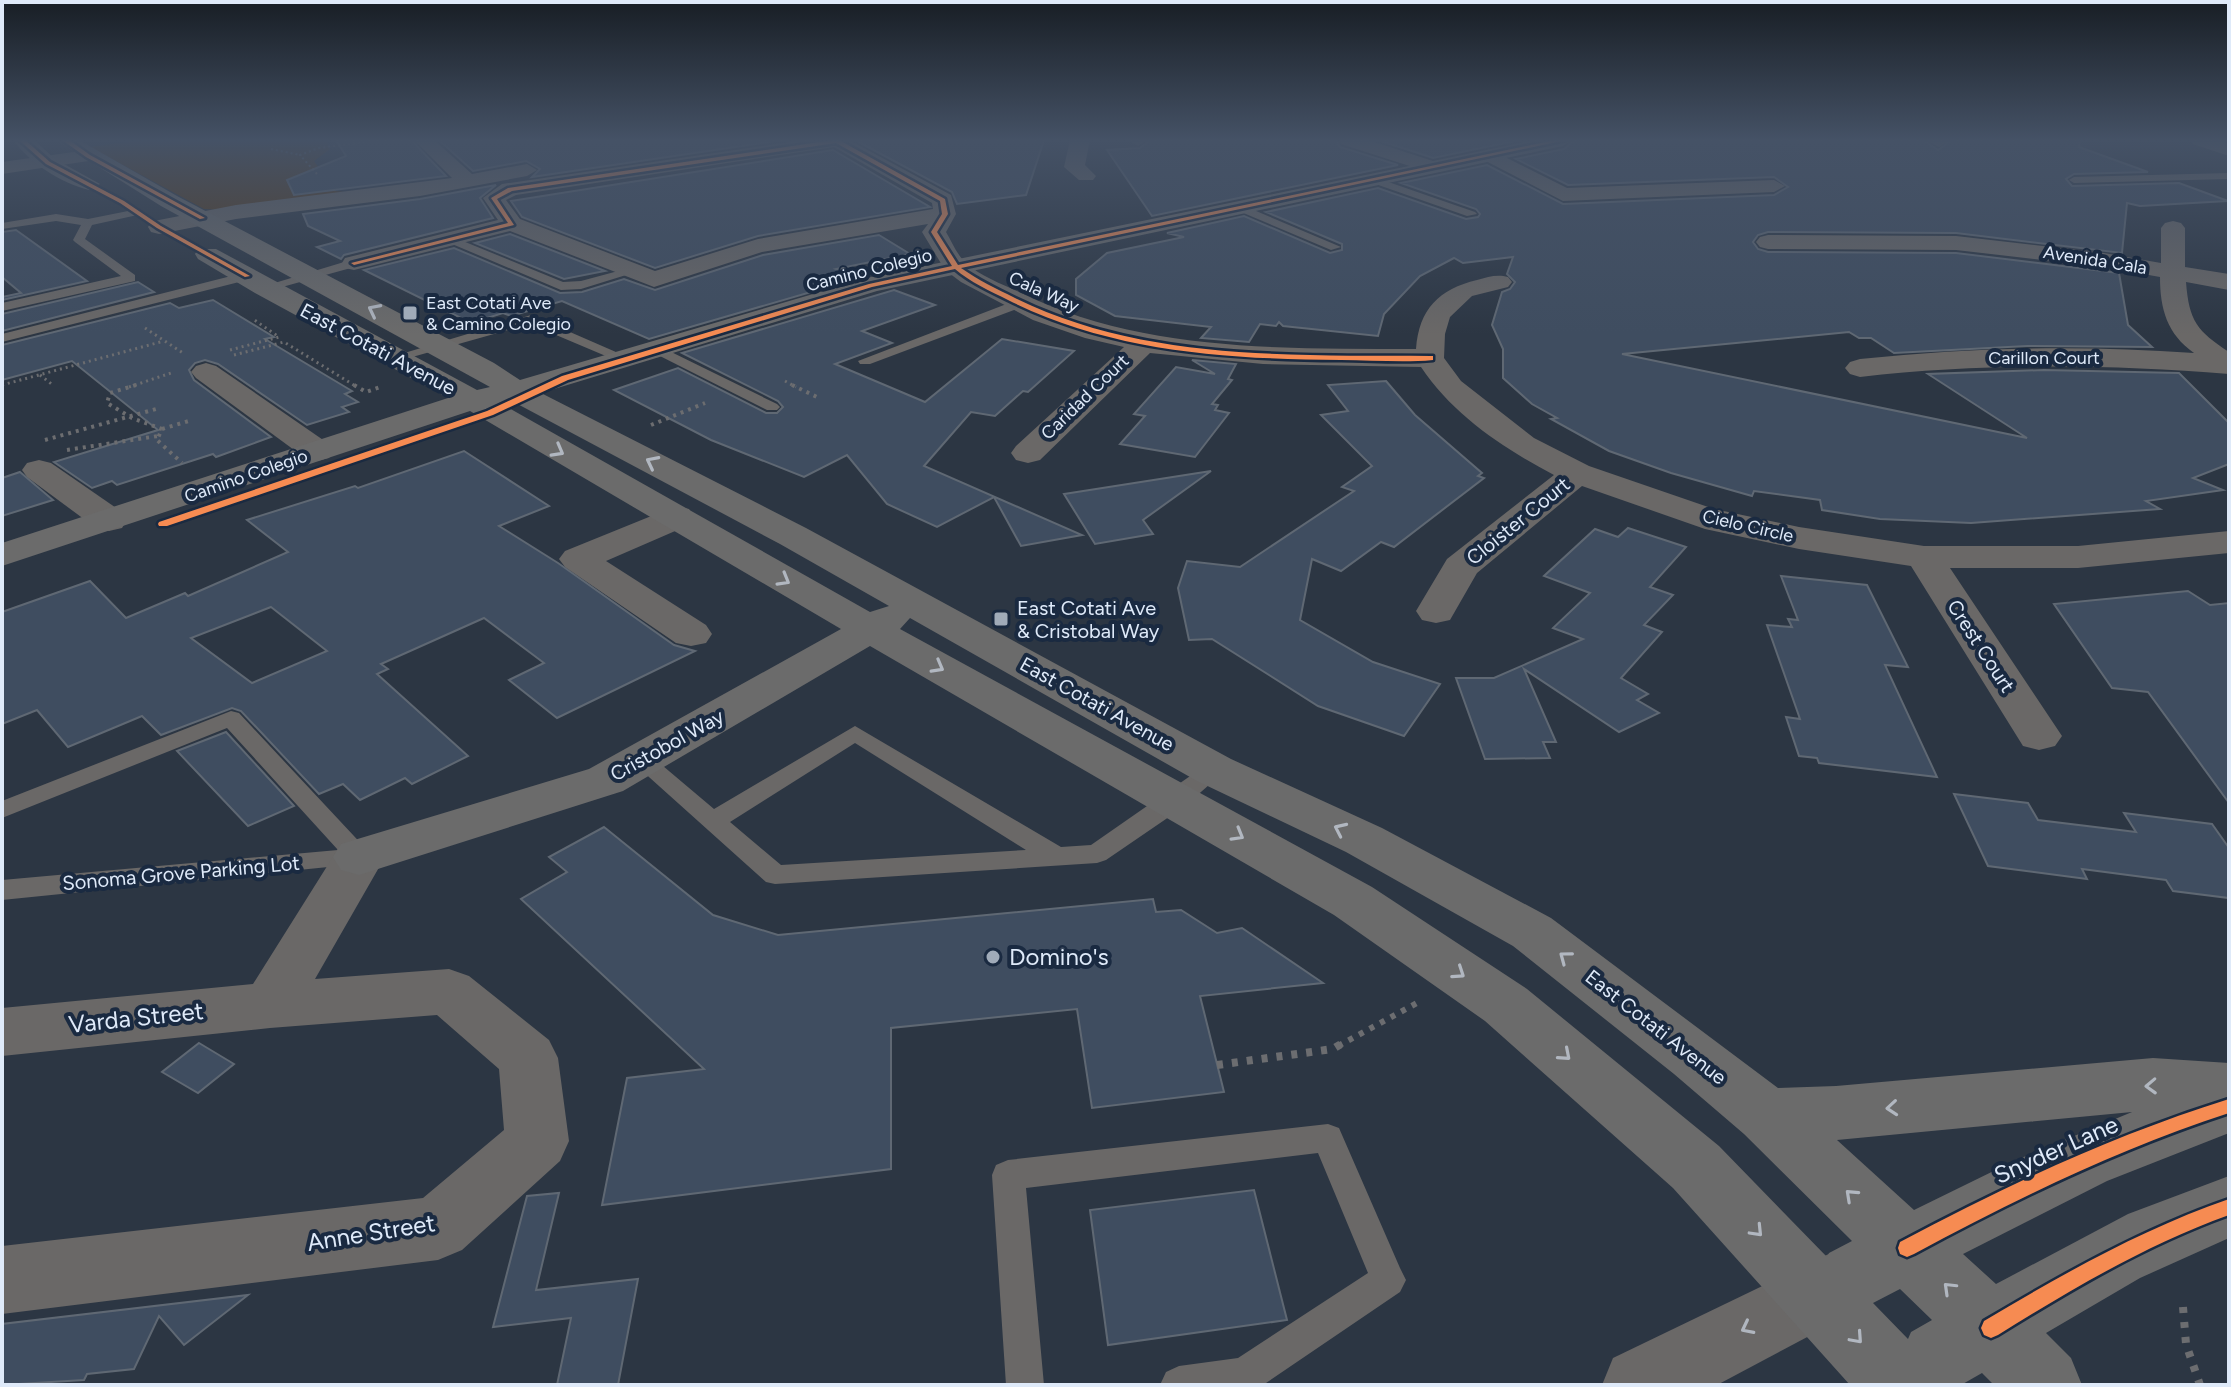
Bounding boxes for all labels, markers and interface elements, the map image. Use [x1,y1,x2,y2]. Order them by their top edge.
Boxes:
street label: Avenida Cala [2042,241,2148,279]
street label: Camino Colegio [804,244,934,296]
street label: Cala Way [1005,267,1083,317]
place label: East Cotati Ave & Camino Colegio [426,292,571,335]
street label: East Cotati Avenue [296,298,460,400]
one-way arrow [368,304,382,319]
marker: East Cotati Ave & Camino Colegio [401,304,419,322]
street label: Carillon Court [1988,347,2100,369]
street label: Caridad Court [1037,350,1134,444]
one-way arrow [549,441,564,457]
street label: Camino Colegio [181,445,311,507]
one-way arrow [646,456,661,471]
street label: Cloister Court [1461,472,1575,570]
street label: Cielo Circle [1700,505,1796,547]
one-way arrow [775,570,790,586]
street label: Crest Court [1942,595,2020,697]
place label: East Cotati Ave & Cristobal Way [1017,596,1160,643]
marker: East Cotati Ave & Cristobal Way [992,610,1010,628]
street label: East Cotati Avenue [1016,652,1178,756]
one-way arrow [929,657,944,673]
street label: Cristobol Way [606,704,728,786]
one-way arrow [1333,823,1348,839]
one-way arrow [1230,826,1244,841]
street label: Sonoma Grove Parking Lot [61,851,301,895]
place label: Domino's [1009,942,1109,971]
marker: Domino's [984,948,1002,966]
one-way arrow [1559,952,1574,966]
one-way arrow [1450,963,1465,978]
street label: East Cotati Avenue [1581,964,1731,1090]
street label: Varda Street [67,996,205,1039]
one-way arrow [1556,1046,1571,1060]
one-way arrow [2144,1077,2157,1094]
one-way arrow [1885,1100,1898,1117]
street label: Snyder Lane [1989,1109,2122,1190]
one-way arrow [1845,1190,1860,1204]
street label: Anne Street [305,1208,437,1257]
one-way arrow [1748,1222,1762,1236]
one-way arrow [1944,1283,1958,1297]
one-way arrow [1741,1319,1756,1334]
one-way arrow [1847,1328,1862,1343]

